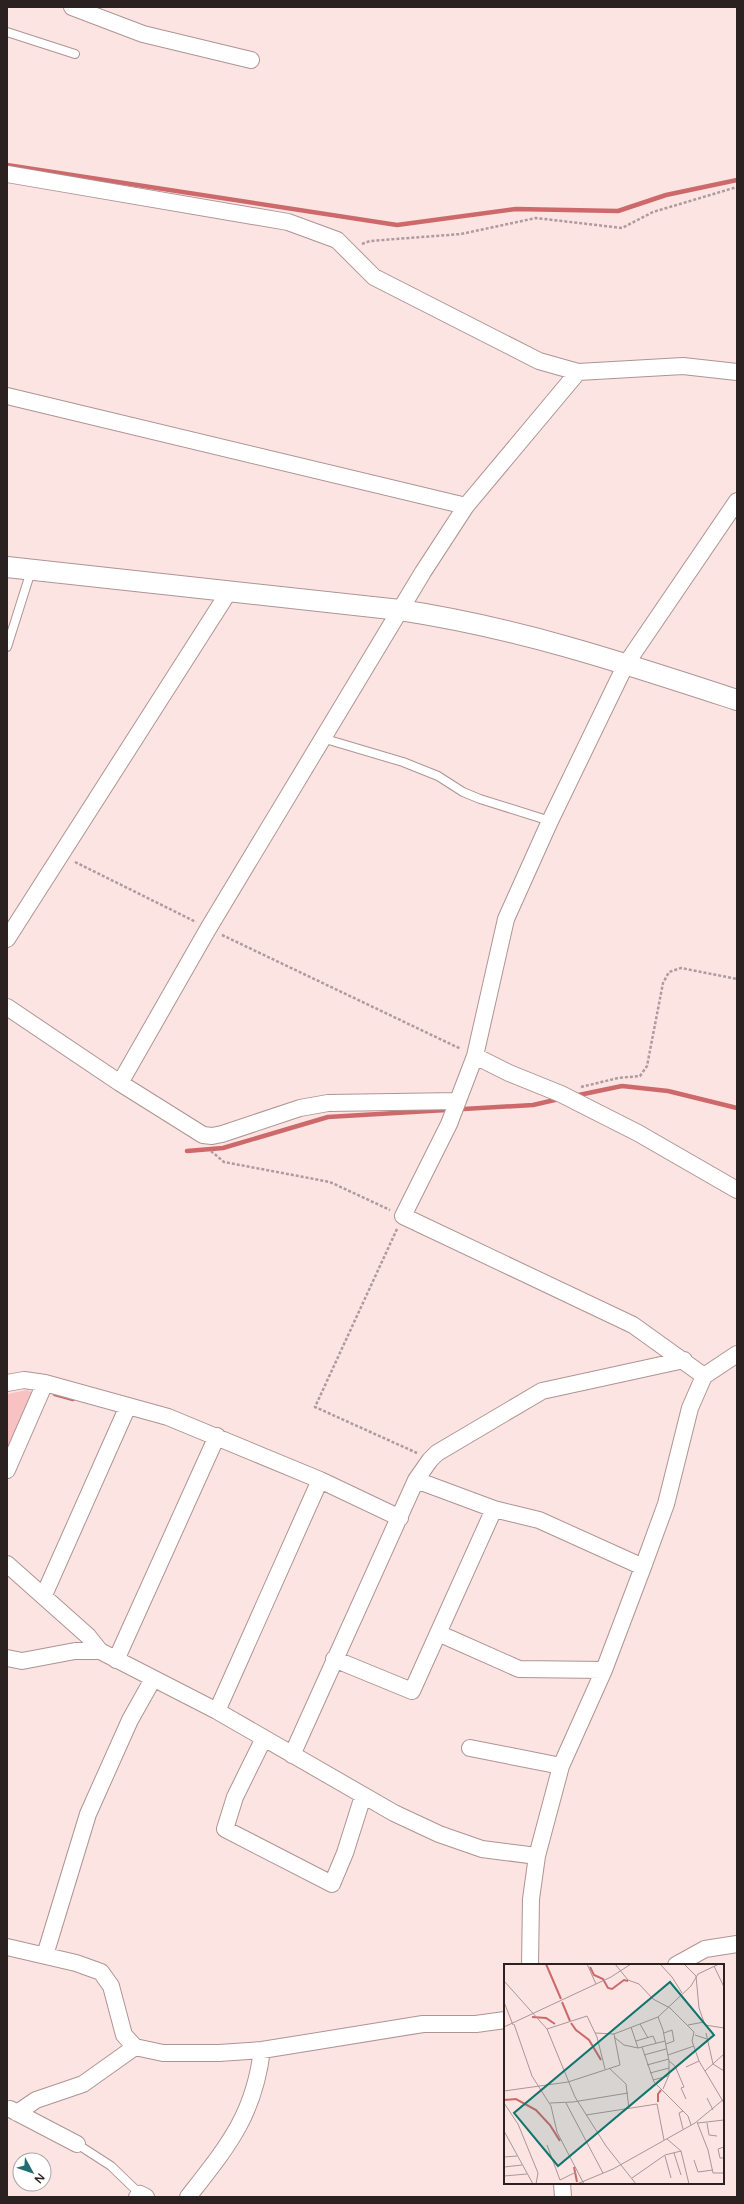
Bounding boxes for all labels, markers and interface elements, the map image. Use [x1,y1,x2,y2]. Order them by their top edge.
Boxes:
inset map [504,1964,724,2184]
north arrow [12,2152,52,2192]
text: N [31,2171,47,2186]

